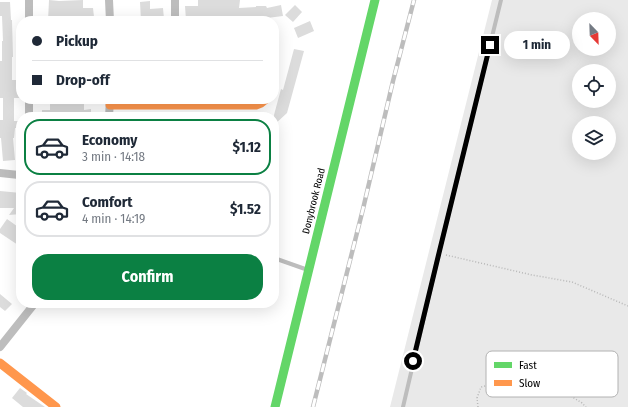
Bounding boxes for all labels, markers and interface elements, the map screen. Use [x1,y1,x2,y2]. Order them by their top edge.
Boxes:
north arrow [572,12,616,56]
map controls [572,12,616,160]
callout: 1 min [504,31,570,59]
text: Pickup [56,32,98,50]
route end [481,36,499,54]
text: 1 min [523,37,551,52]
button: locate [572,64,616,108]
text: Drop-off [56,71,110,89]
button: layers [572,116,616,160]
icon: car [34,129,70,165]
text: Economy [82,131,137,149]
text: $1.12 [232,138,261,156]
text: 3 min · 14:18 [82,149,145,164]
street label: Donybrook Road [300,167,328,235]
icon: car [34,191,70,227]
text: Comfort [82,193,133,211]
text: $1.52 [230,200,261,218]
text: 4 min · 14:19 [82,211,145,226]
button: Confirm [32,254,263,300]
legend [486,351,618,397]
route start [404,352,422,370]
text: Fast [519,359,537,372]
text: Slow [519,377,540,390]

